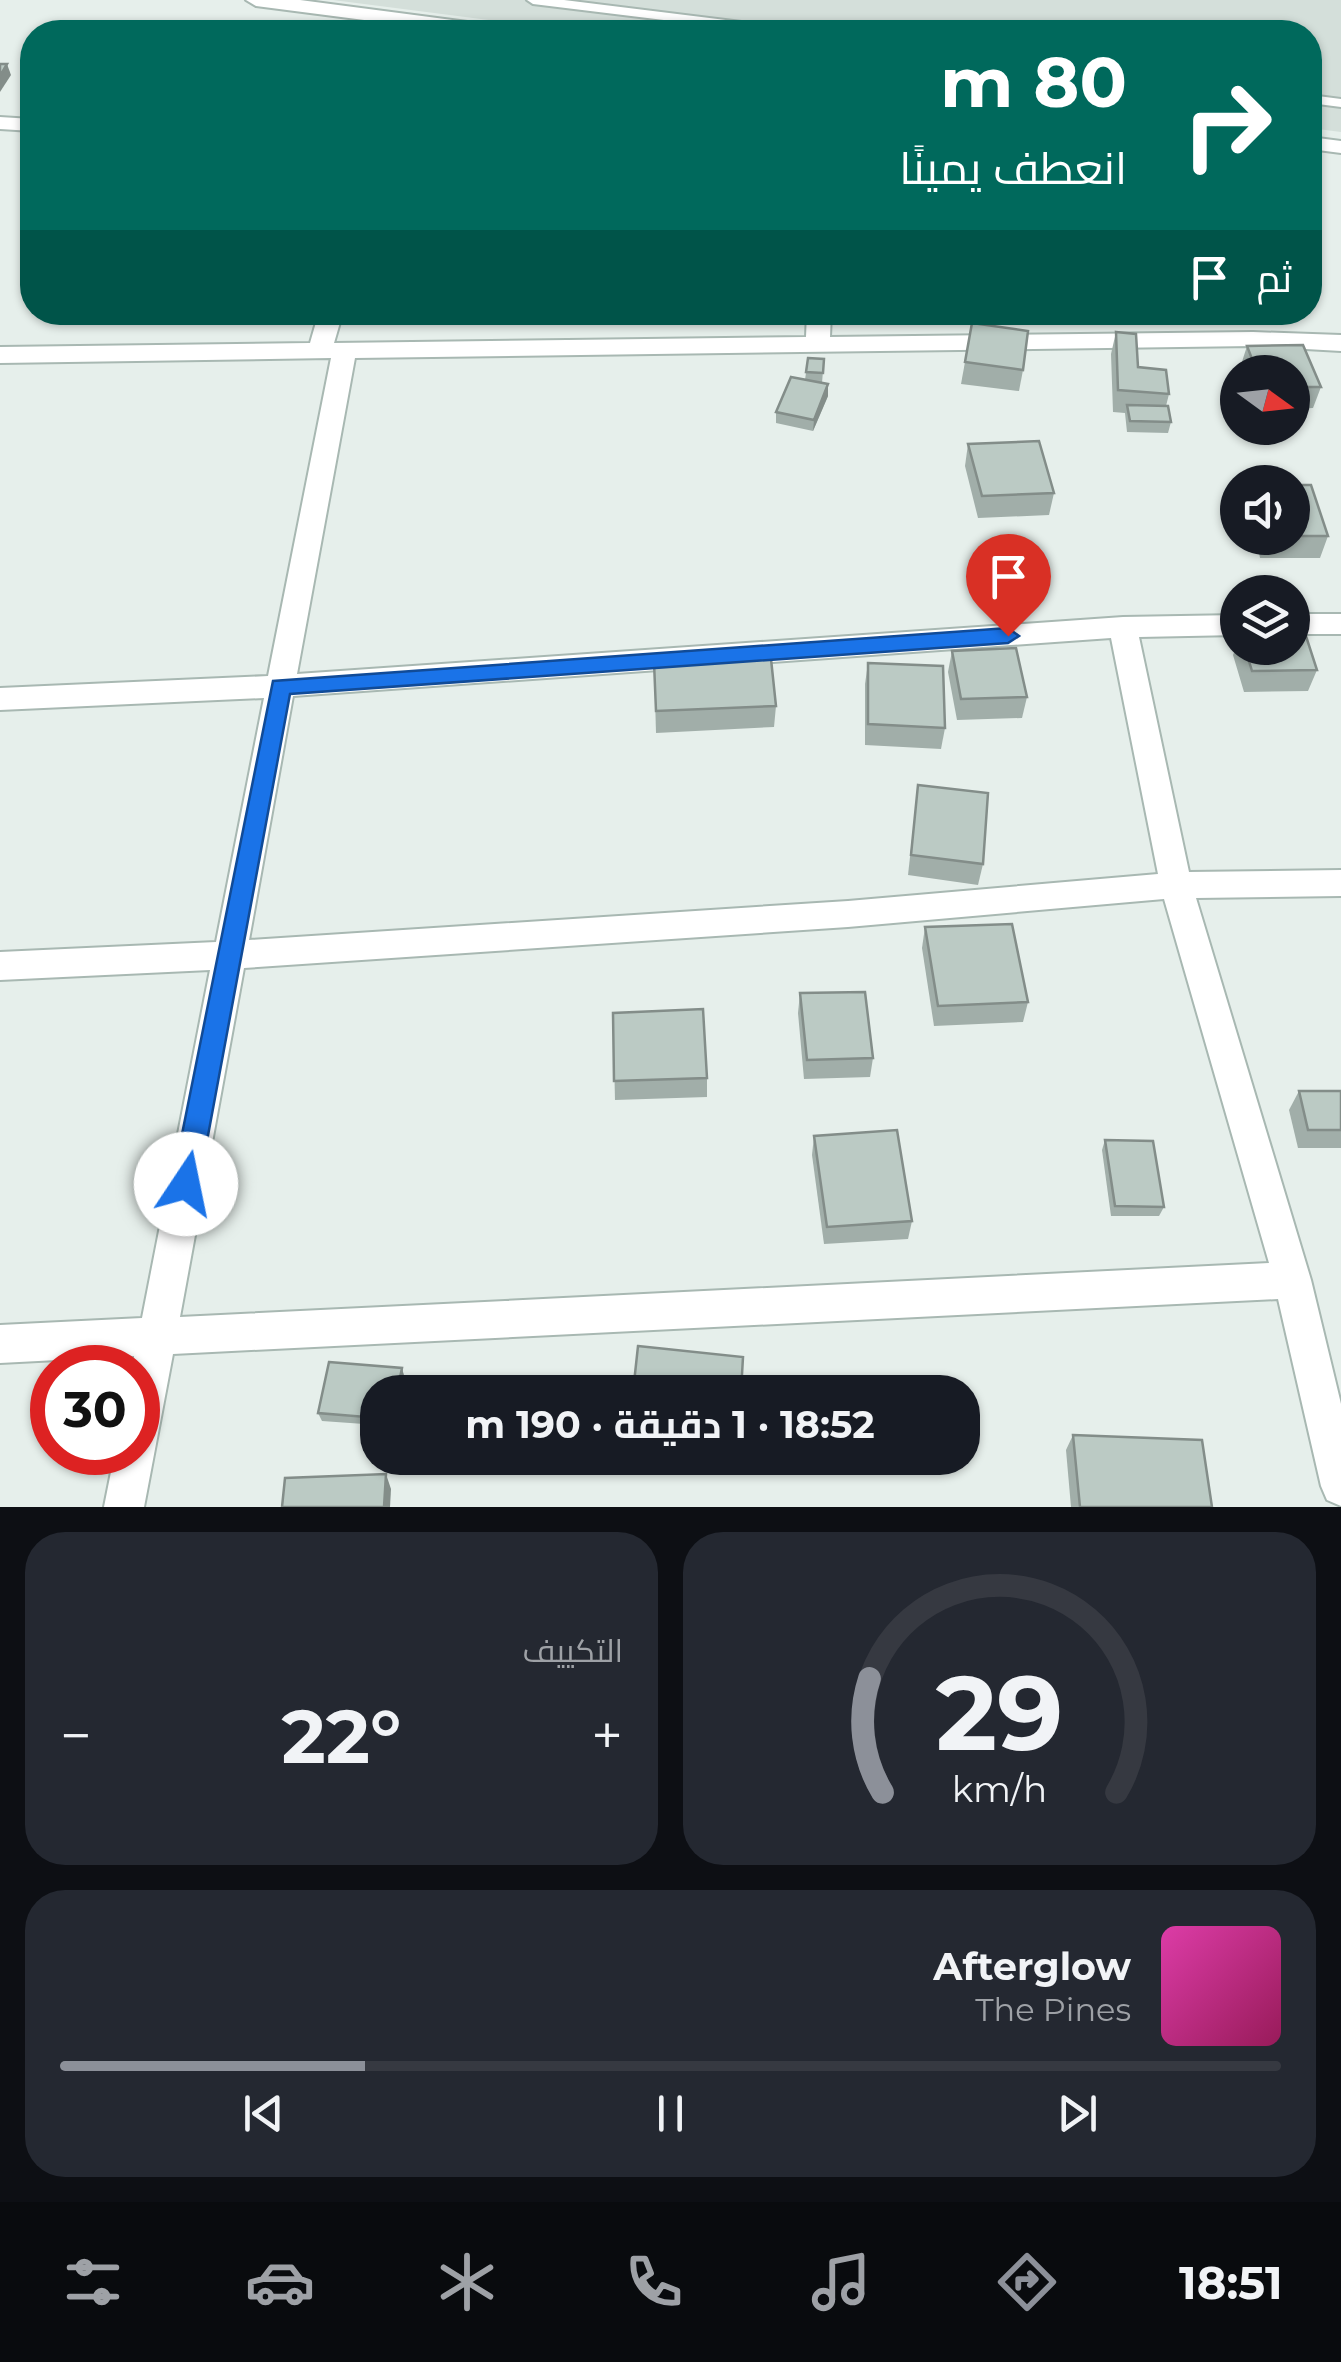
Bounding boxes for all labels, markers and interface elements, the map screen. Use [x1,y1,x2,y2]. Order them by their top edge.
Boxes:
text: 80 m [940,39,1127,125]
icon: right [1162,60,1292,190]
text: انعطف يمينًا [899,140,1127,195]
icon: arrive [1182,250,1237,305]
text: ثم [1257,255,1292,302]
north arrow [1220,355,1310,445]
map controls [1220,355,1310,665]
button: sound [1220,465,1310,555]
pin [966,534,1051,637]
icon: arrive [981,549,1036,604]
button: layers [1220,575,1310,665]
position arrow [134,1132,238,1236]
speed limit sign: 30 [30,1345,160,1475]
text: 18:52 · 1 دقيقة · 190 m [465,1401,875,1448]
text: التكييف [523,1631,623,1670]
text: 29 [936,1649,1063,1776]
text: 22° [282,1690,401,1782]
text: − [60,1702,92,1769]
text: + [591,1702,623,1769]
text: km/h [952,1767,1047,1811]
text: Afterglow [933,1943,1131,1990]
text: The Pines [975,1990,1131,2029]
icon: previous [236,2086,291,2141]
icon: pause [643,2086,698,2141]
icon: next [1050,2086,1105,2141]
icon: filters [58,2247,128,2317]
icon: car [245,2247,315,2317]
icon: climate [432,2247,502,2317]
icon: phone [619,2247,689,2317]
icon: music [806,2247,876,2317]
icon: directions [992,2247,1062,2317]
text: 18:51 [1179,2255,1283,2310]

